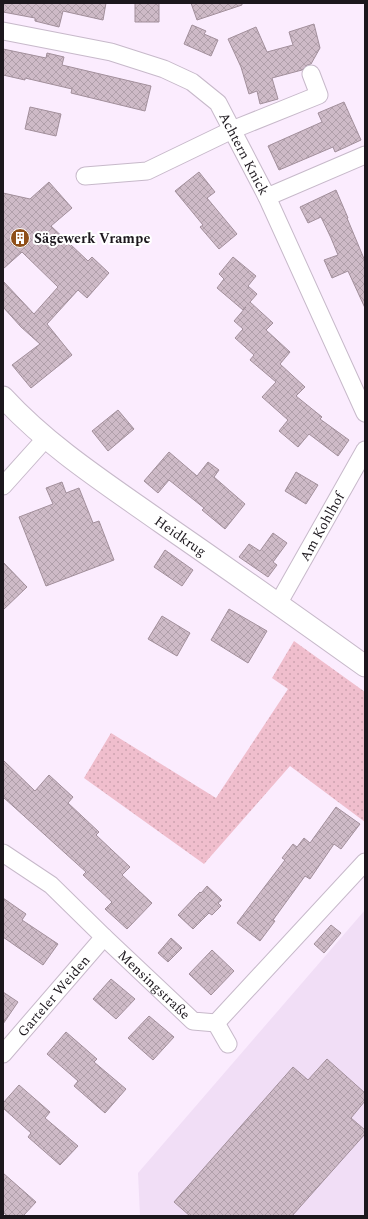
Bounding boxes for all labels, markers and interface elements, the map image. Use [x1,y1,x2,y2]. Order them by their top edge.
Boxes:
street label: Achtern Knick [214,108,275,199]
building icon: Sägewerk Vrampe [9,227,31,249]
place label: Sägewerk Vrampe [34,228,150,249]
street label: Am Kohlhof [294,487,350,565]
street label: Heidkrug [150,510,211,561]
street label: Mensingstraße [113,945,195,1024]
street label: Garteler Weiden [12,950,95,1041]

